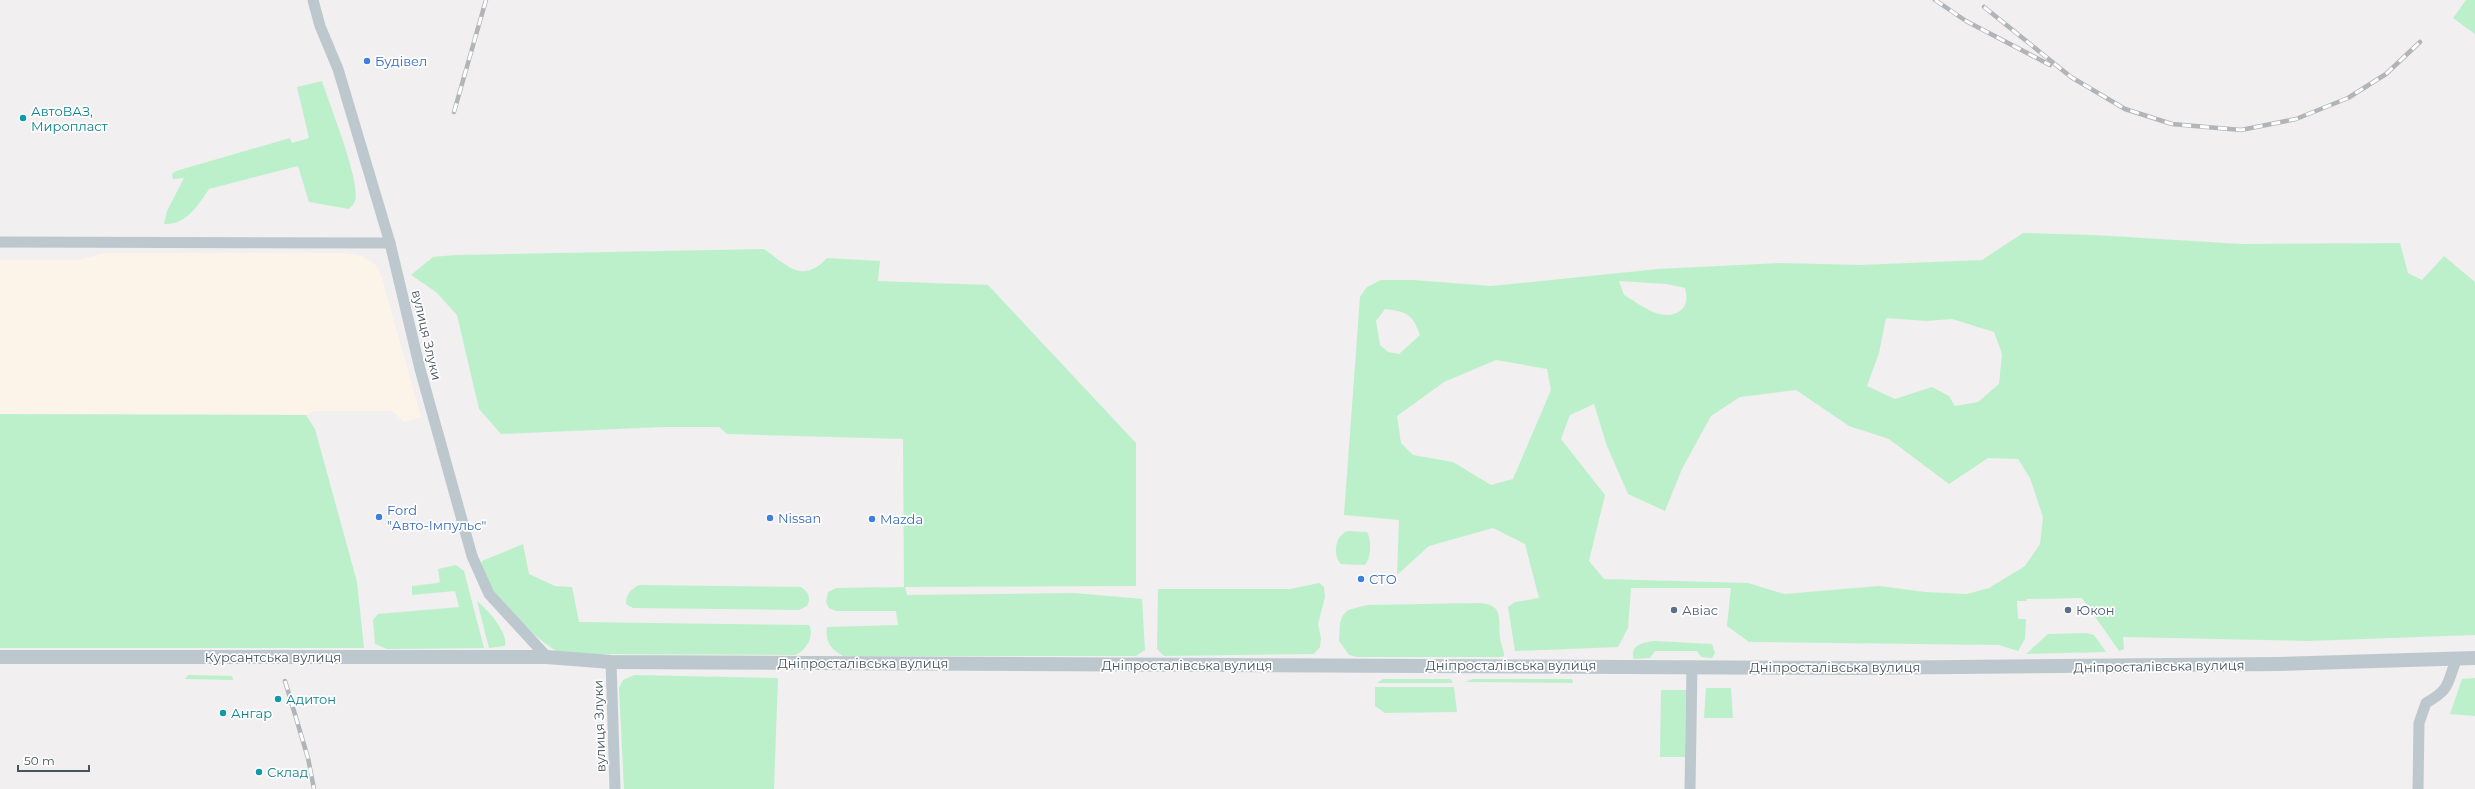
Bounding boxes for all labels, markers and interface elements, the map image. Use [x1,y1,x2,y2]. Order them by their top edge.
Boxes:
place label: Будівел [375,53,427,69]
marker: Будівел [362,56,372,66]
place label: АвтоВАЗ, Миропласт [31,103,108,134]
marker: АвтоВАЗ, Миропласт [18,113,28,123]
street label: вулиця Злуки [409,288,445,382]
place label: Ford "Авто-Імпульс" [387,502,486,533]
place label: Nissan [778,510,821,526]
place label: Mazda [880,511,923,527]
marker: Ford "Авто-Імпульс" [374,512,384,522]
marker: Nissan [765,513,775,523]
marker: Mazda [867,514,877,524]
place label: СТО [1369,571,1397,587]
marker: СТО [1356,574,1366,584]
place label: Авіас [1682,602,1718,618]
place label: Юкон [2076,602,2115,618]
marker: Авіас [1669,605,1679,615]
marker: Юкон [2063,605,2073,615]
street label: Курсантська вулиця [205,649,341,665]
street label: Дніпросталівська вулиця [777,655,949,671]
street label: Дніпросталівська вулиця [1101,657,1273,673]
street label: Дніпросталівська вулиця [1425,657,1597,673]
street label: Дніпросталівська вулиця [2073,657,2245,675]
street label: Дніпросталівська вулиця [1749,659,1921,675]
street label: вулиця Злуки [589,680,609,772]
place label: Адитон [286,691,336,707]
marker: Адитон [273,694,283,704]
place label: Ангар [231,705,272,721]
marker: Ангар [218,708,228,718]
scale bar [18,747,89,773]
text: 50 m [24,753,55,768]
place label: Склад [267,764,308,780]
marker: Склад [254,767,264,777]

